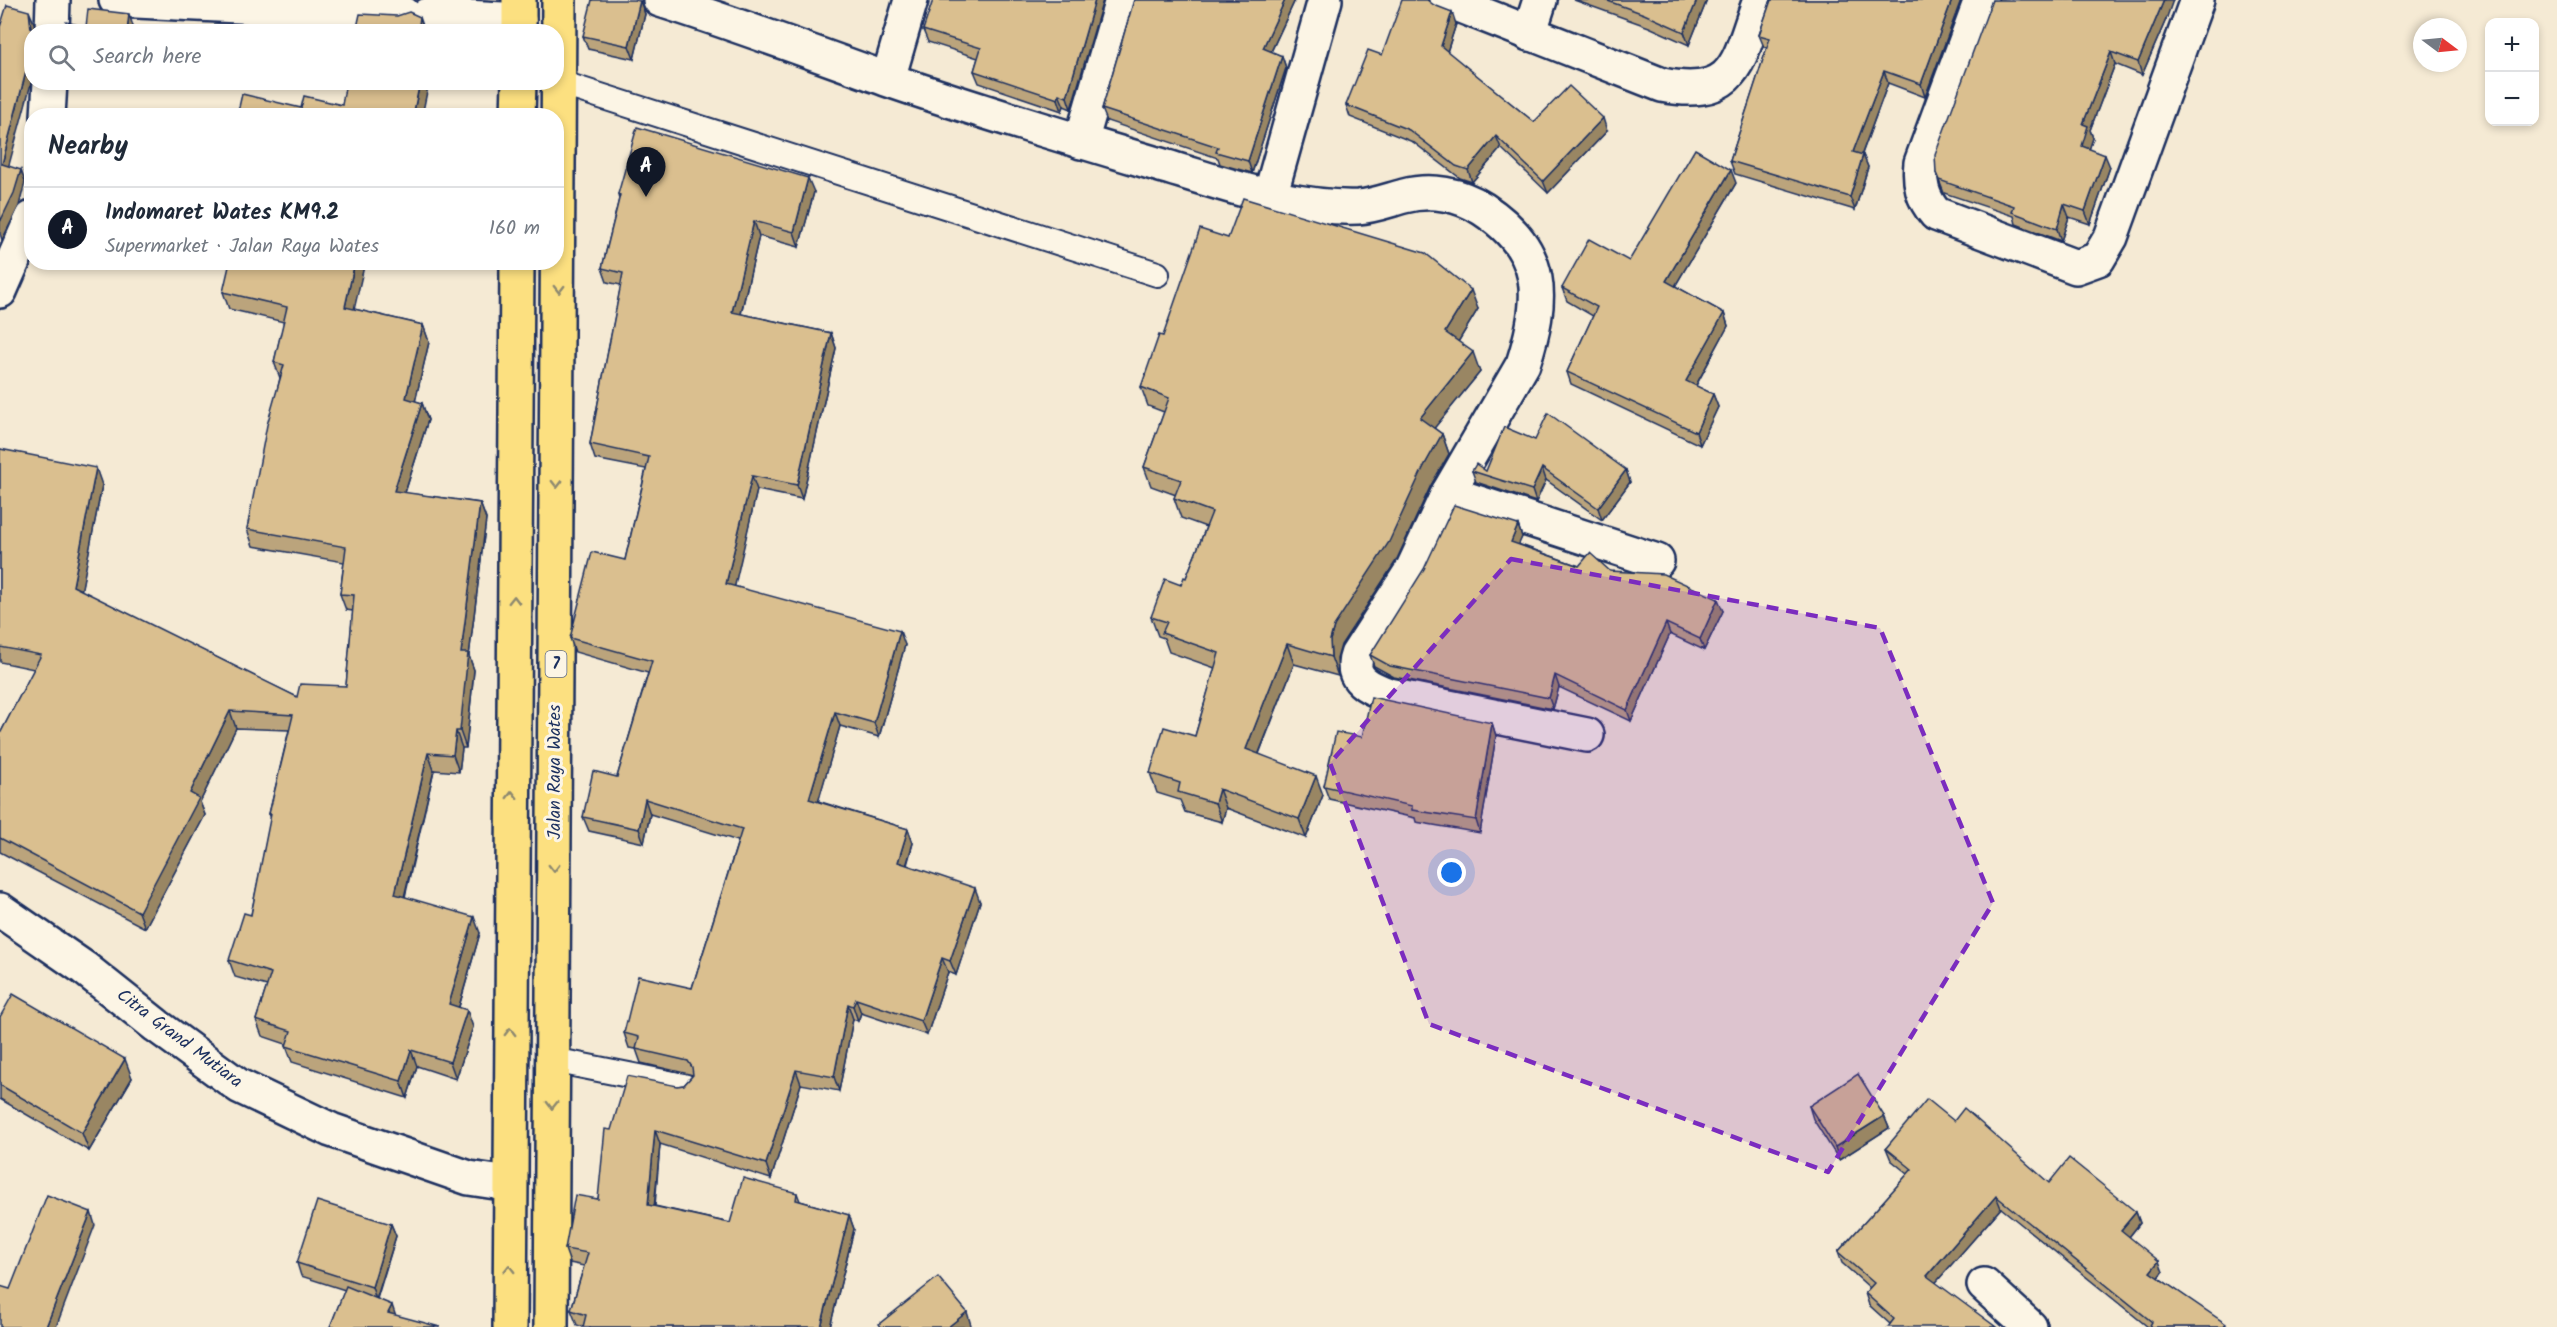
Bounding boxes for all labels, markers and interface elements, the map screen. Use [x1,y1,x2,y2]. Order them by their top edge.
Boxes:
north arrow [2413,18,2467,72]
map controls [2485,18,2539,126]
button: + [2485,18,2539,72]
search box [24,24,564,90]
text: Search here [93,40,201,75]
icon: search [45,41,78,74]
button: − [2485,72,2539,126]
text: Nearby [48,126,128,168]
pin: A [626,148,666,197]
text: Indomaret Wates KM9.2 [105,196,339,231]
text: A [61,213,74,245]
text: 160 m [489,213,540,245]
text: Supermarket · Jalan Raya Wates [105,231,379,263]
one-way arrow [552,285,565,294]
one-way arrow [551,480,563,489]
one-way arrow [508,595,520,604]
road number: 7 [546,651,566,677]
street label: Jalan Raya Wates [541,704,570,839]
one-way arrow [506,790,518,799]
your location [1437,858,1466,887]
one-way arrow [548,864,560,873]
street label: Citra Grand Mutiara [110,982,248,1096]
one-way arrow [504,1027,516,1036]
one-way arrow [546,1101,558,1110]
one-way arrow [503,1264,515,1273]

